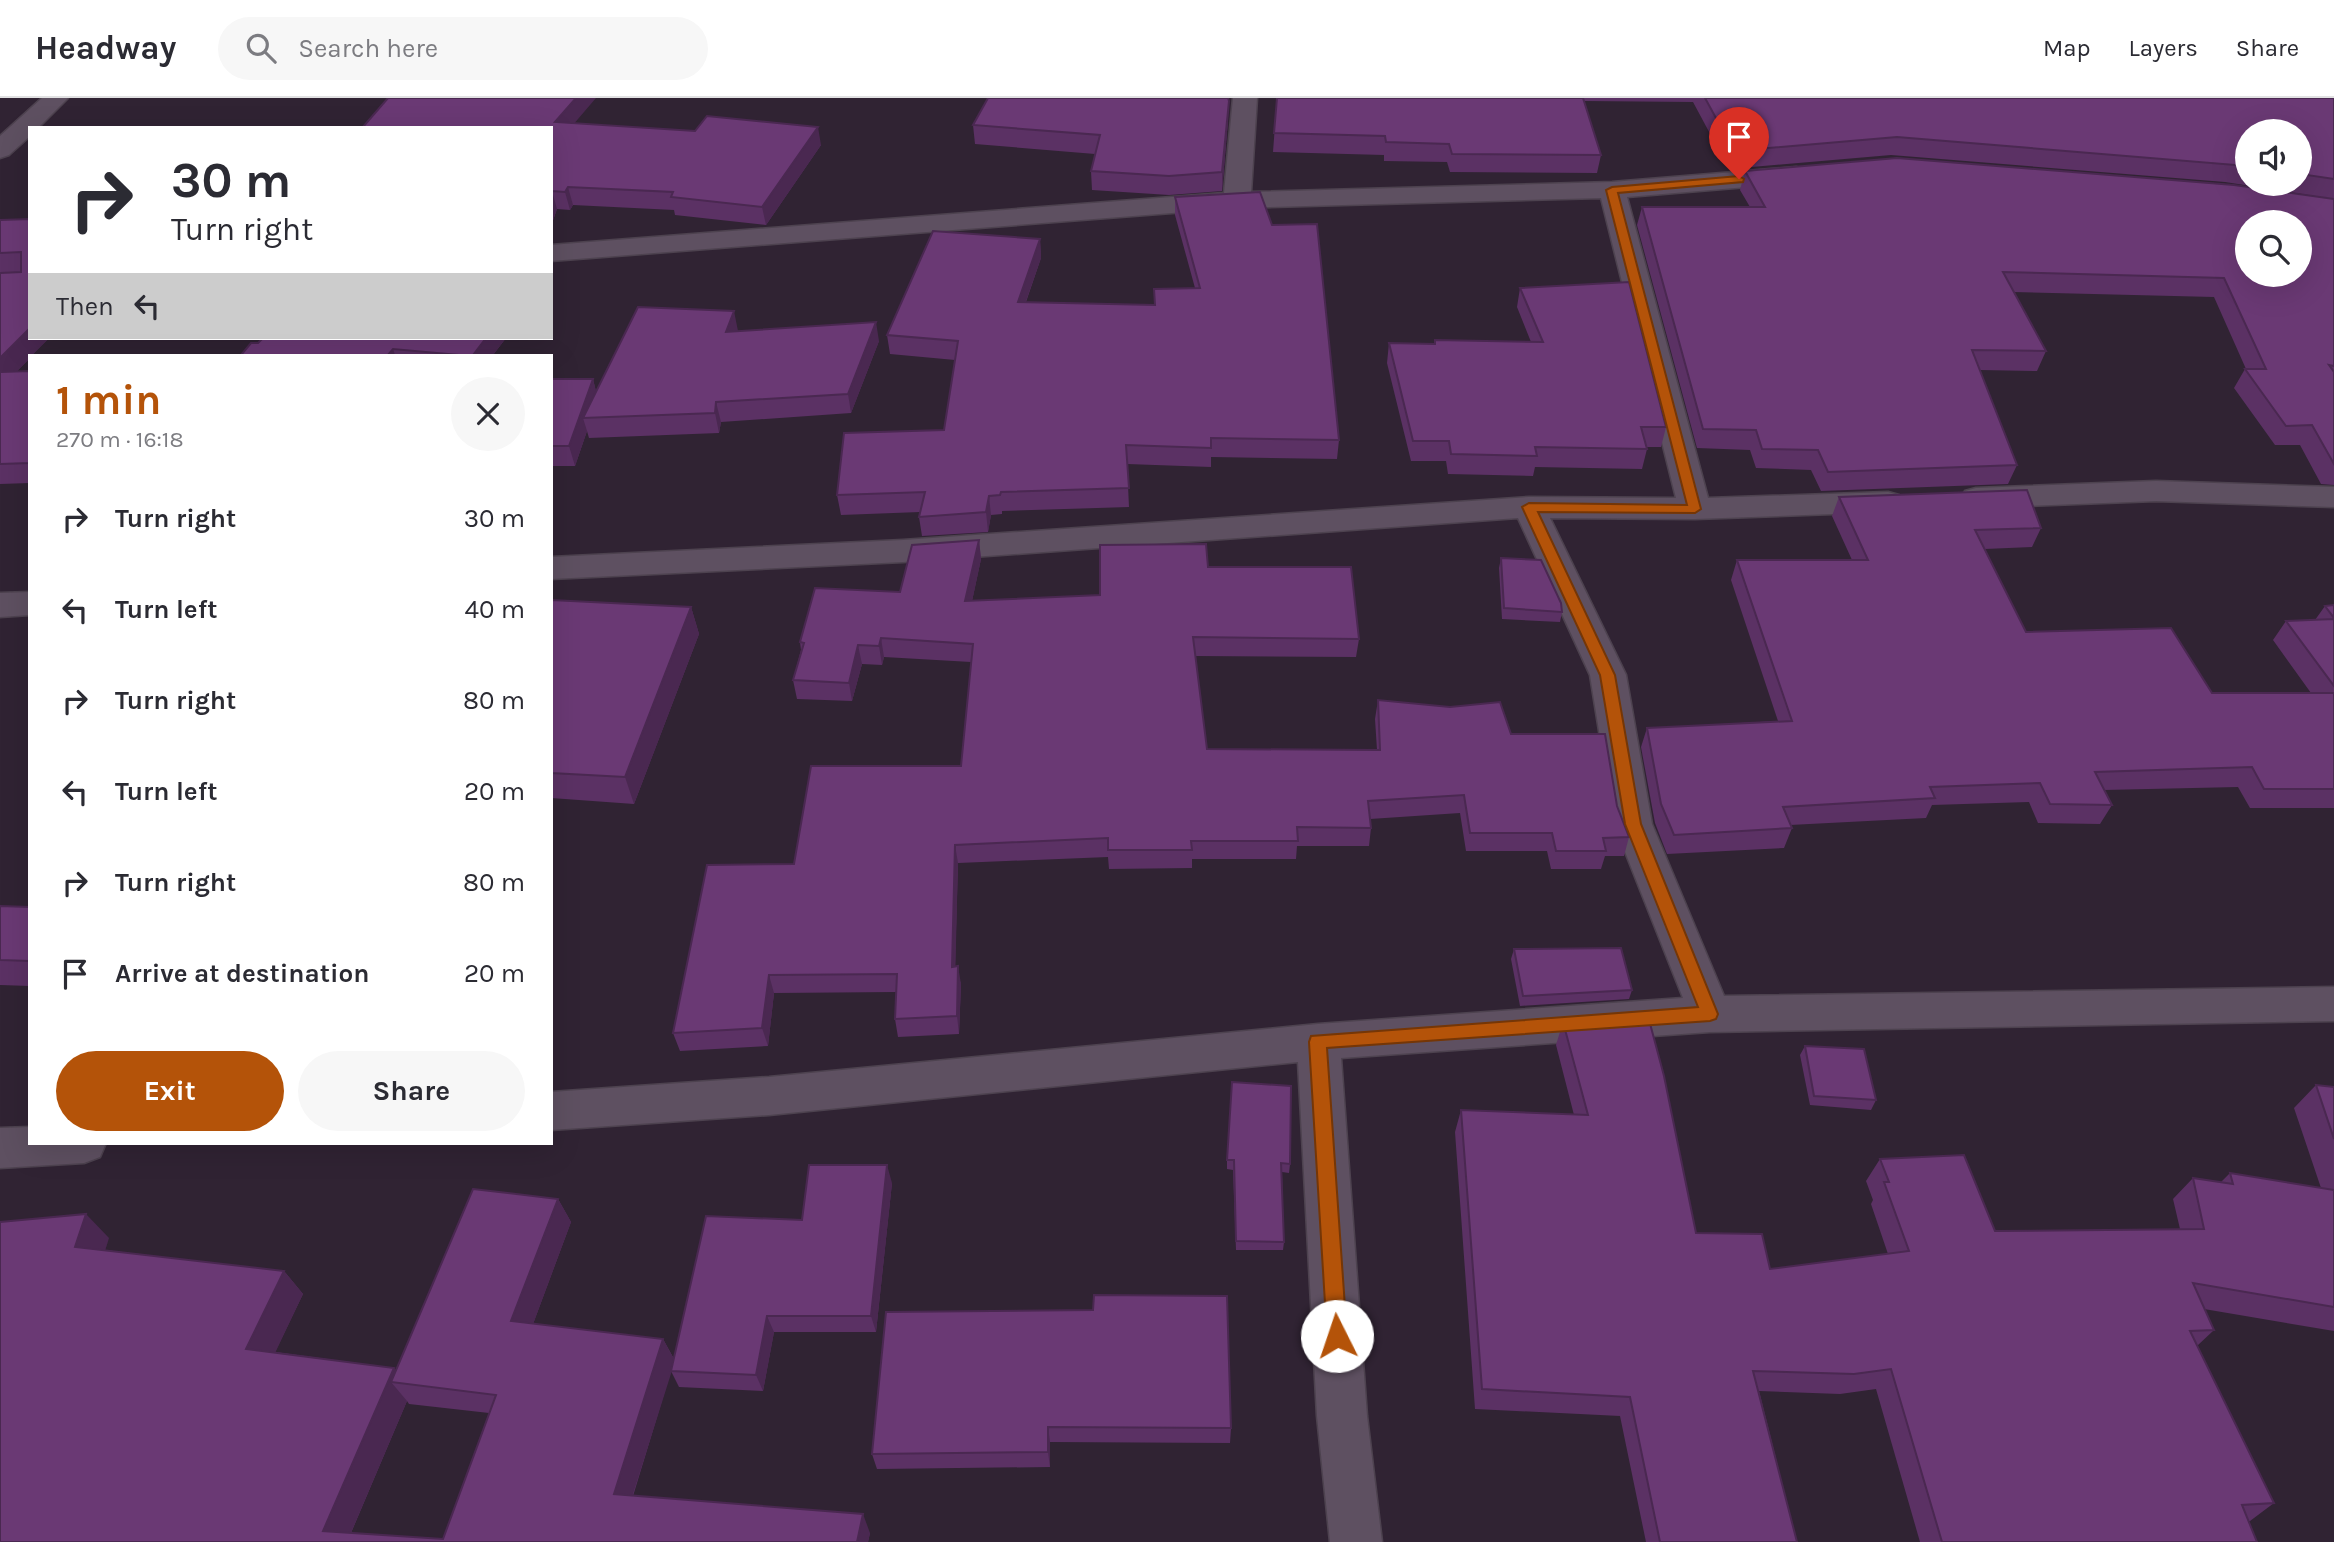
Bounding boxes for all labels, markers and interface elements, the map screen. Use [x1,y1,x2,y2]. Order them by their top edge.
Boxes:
search box [218,17,708,80]
text: Headway [35,29,176,67]
icon: search [242,29,280,67]
text: Search here [298,33,438,64]
text: Map [2043,34,2091,62]
text: Layers [2129,34,2198,62]
text: Share [2236,34,2299,62]
pin [1709,107,1769,179]
icon: arrive [1720,118,1758,156]
map controls [2235,119,2312,287]
button: sound [2235,119,2312,196]
text: 30 m [171,152,291,209]
icon: right [56,154,147,245]
button: search [2235,210,2312,287]
text: Turn right [171,211,313,248]
icon: left [128,287,166,325]
text: Then [56,291,114,322]
text: 1 min [56,375,161,425]
button: close [451,377,525,451]
text: 270 m · 16:18 [56,426,184,453]
icon: right [56,500,94,538]
text: Turn right [115,503,236,534]
text: 30 m [464,503,525,534]
icon: left [56,591,94,629]
text: Turn left [115,594,217,625]
text: 40 m [465,594,525,625]
icon: right [56,682,94,720]
text: Turn right [115,685,236,716]
text: 80 m [463,685,525,716]
icon: left [56,773,94,811]
text: Turn left [115,776,217,807]
text: 20 m [464,776,525,807]
icon: right [56,864,94,902]
text: Turn right [115,867,236,898]
text: 80 m [463,867,525,898]
icon: arrive [56,955,94,993]
text: Arrive at destination [115,958,369,989]
text: 20 m [464,958,525,989]
button: Exit [56,1051,284,1131]
button: Share [298,1051,525,1131]
position arrow [1300,1299,1374,1373]

